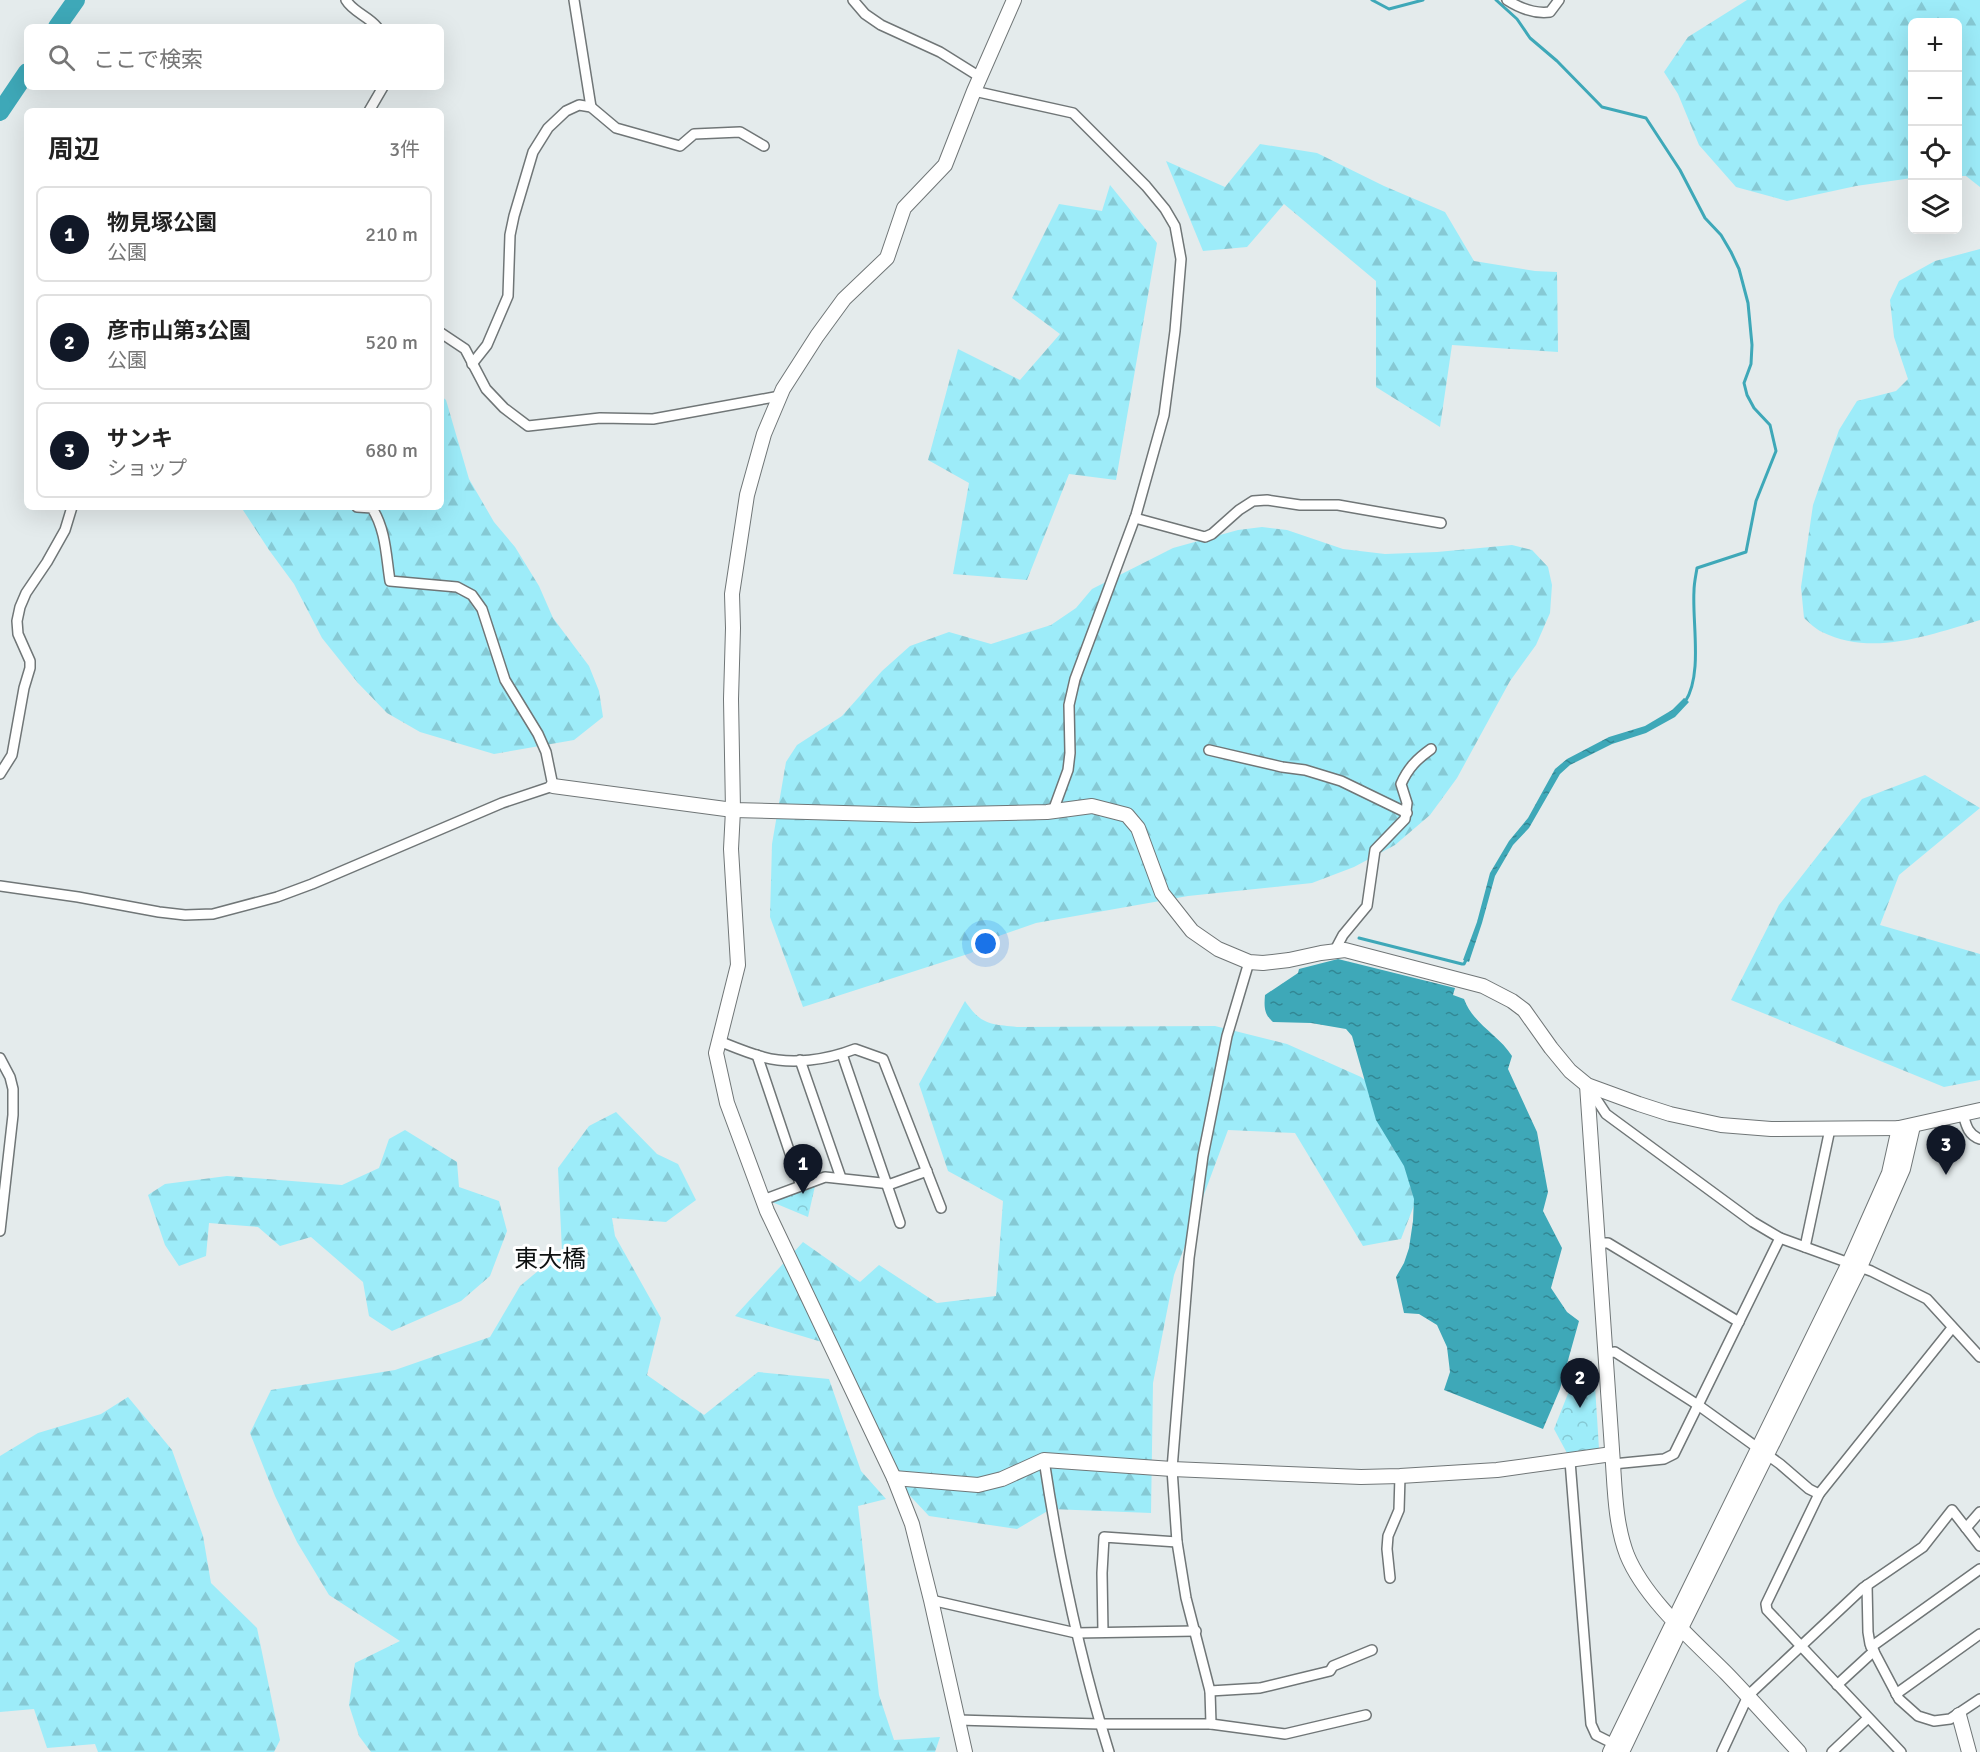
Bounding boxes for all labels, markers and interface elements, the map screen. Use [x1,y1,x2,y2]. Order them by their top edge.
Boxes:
map controls [1908,18,1962,234]
button: + [1908,18,1962,72]
search box [24,24,444,90]
icon: search [45,41,78,74]
text: ここで検索 [93,46,203,73]
button: − [1908,72,1962,126]
button: locate [1908,126,1962,180]
text: 周辺 [48,134,100,166]
text: 3件 [389,137,420,162]
button: layers [1908,180,1962,234]
text: 物見塚公園 [107,209,217,236]
text: 1 [64,222,75,247]
text: 210 m [365,222,418,247]
text: 公園 [107,240,147,265]
text: 彦市山第3公園 [107,317,251,344]
text: 2 [64,330,75,355]
text: 520 m [365,330,418,355]
text: 公園 [107,348,147,373]
text: サンキ [107,425,173,452]
text: 3 [64,438,75,463]
text: 680 m [365,438,418,463]
text: ショップ [107,456,187,481]
your location [971,929,1000,958]
pin: 3 [1926,1126,1966,1175]
pin: 1 [784,1144,822,1194]
district label: 東大橋 [514,1244,586,1274]
pin: 2 [1560,1358,1600,1408]

